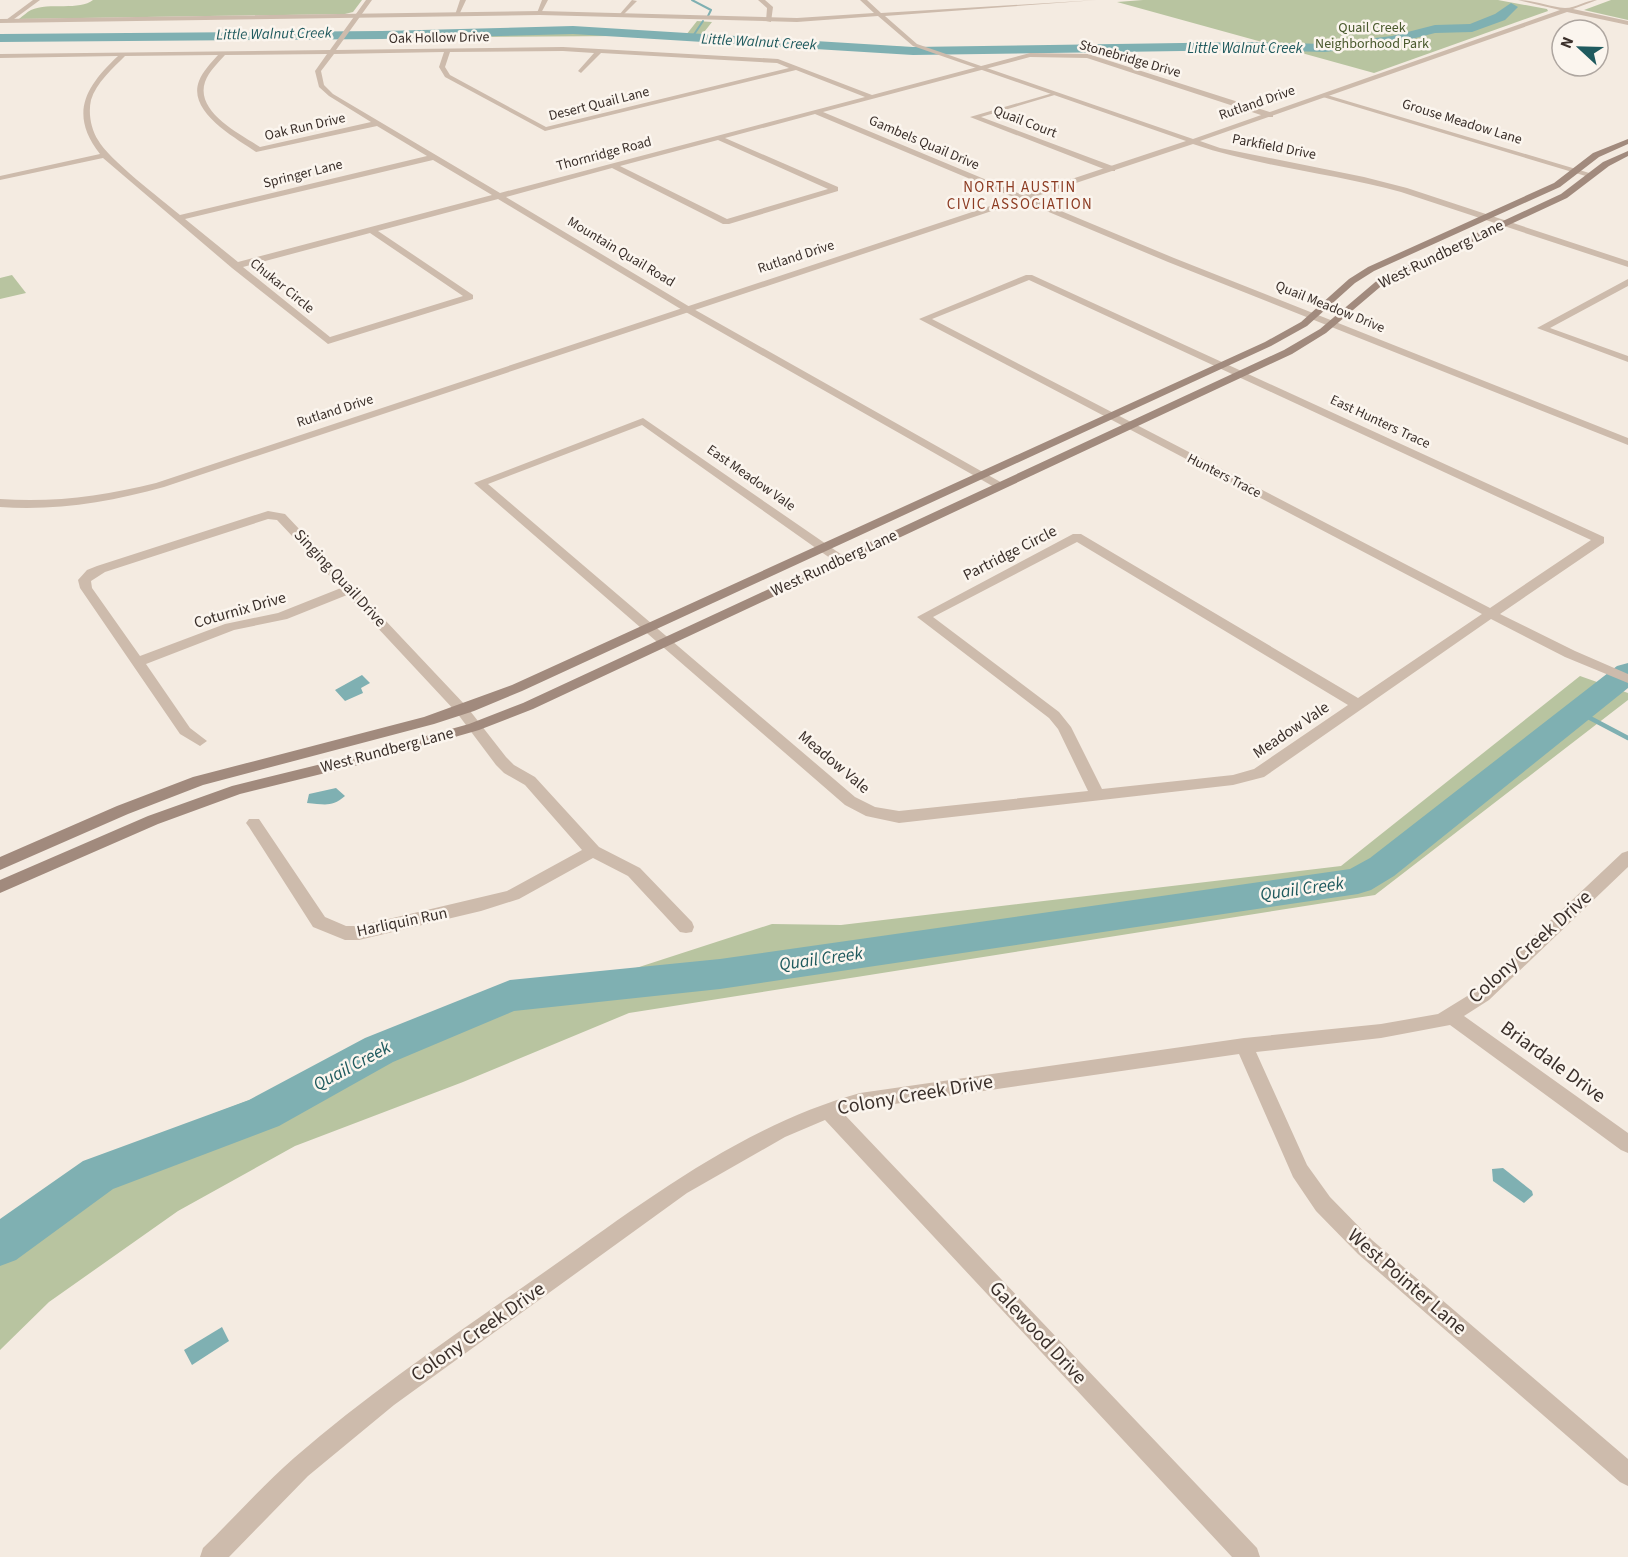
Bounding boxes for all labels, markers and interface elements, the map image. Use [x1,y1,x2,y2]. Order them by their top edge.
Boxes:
park label: Quail Creek Neighborhood Park [1315,18,1429,54]
north arrow [1550,18,1610,78]
water label: Little Walnut Creek [216,22,333,46]
street label: Oak Hollow Drive [388,27,490,49]
water label: Little Walnut Creek [701,28,818,56]
text: N [1555,34,1579,52]
street label: Stonebridge Drive [1077,35,1183,83]
water label: Little Walnut Creek [1187,38,1304,59]
street label: Rutland Drive [1216,81,1298,125]
street label: Desert Quail Lane [547,82,651,126]
street label: Grouse Meadow Lane [1399,94,1525,150]
street label: Quail Court [990,101,1060,143]
street label: Oak Run Drive [263,108,347,146]
street label: Gambels Quail Drive [866,111,982,175]
street label: Parkfield Drive [1230,129,1318,165]
street label: Thornridge Road [554,132,654,176]
street label: Springer Lane [261,154,345,194]
district label: NORTH AUSTIN CIVIC ASSOCIATION [947,177,1093,215]
street label: Mountain Quail Road [563,212,679,292]
street label: West Rundberg Lane [1375,214,1507,294]
street label: Rutland Drive [755,235,837,279]
street label: Chukar Circle [245,254,319,318]
street label: Quail Meadow Drive [1272,276,1388,338]
street label: Rutland Drive [294,389,376,433]
street label: East Hunters Trace [1327,390,1433,454]
street label: East Meadow Vale [703,440,799,516]
street label: Hunters Trace [1183,449,1265,503]
street label: Partridge Circle [959,520,1061,586]
street label: Singing Quail Drive [289,524,391,632]
street label: West Rundberg Lane [767,524,901,602]
street label: Coturnix Drive [191,586,289,634]
street label: Meadow Vale [1249,696,1334,764]
street label: West Rundberg Lane [318,722,456,778]
street label: Meadow Vale [793,725,875,799]
water label: Quail Creek [1258,871,1346,907]
street label: Colony Creek Drive [1462,884,1598,1010]
street label: Harliquin Run [355,902,449,942]
water label: Quail Creek [777,941,865,977]
street label: Briardale Drive [1495,1014,1611,1110]
water label: Quail Creek [309,1035,396,1097]
street label: Colony Creek Drive [835,1068,995,1122]
street label: West Pointer Lane [1341,1222,1473,1342]
street label: Colony Creek Drive [405,1275,551,1389]
street label: Galewood Drive [983,1275,1093,1391]

